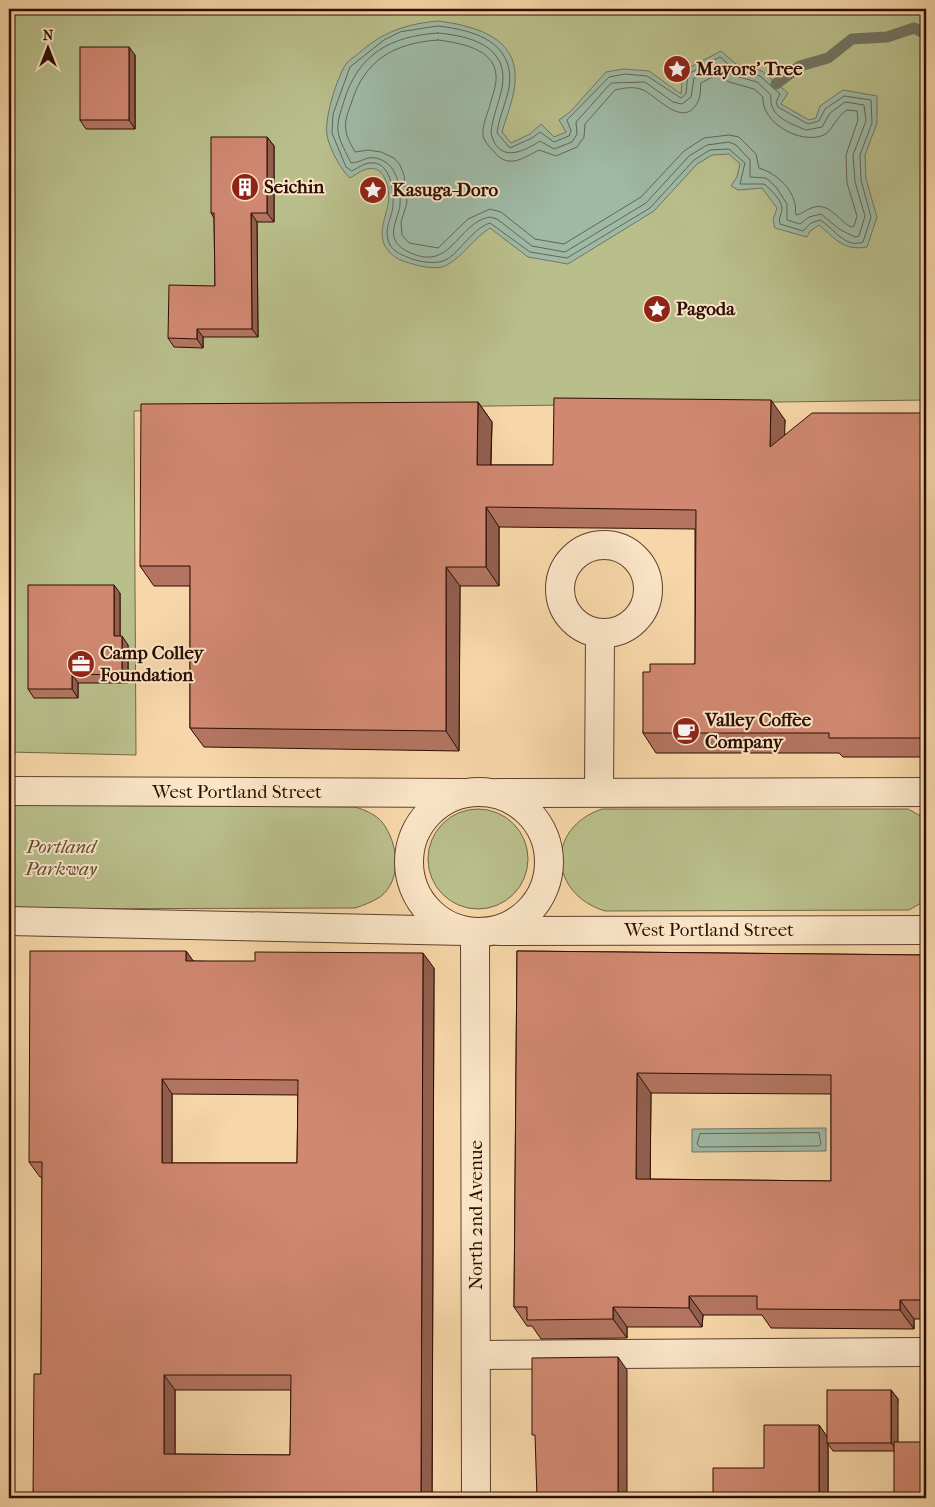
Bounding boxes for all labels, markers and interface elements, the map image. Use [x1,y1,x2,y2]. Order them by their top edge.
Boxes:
north arrow [22,22,72,72]
text: N [43,27,54,44]
place icon: Mayors’ Tree [662,54,692,84]
place label: Mayors’ Tree [695,58,803,80]
building icon: Seichin [230,172,260,202]
place icon: Kasuga-Doro [358,175,388,205]
place label: Seichin [264,176,325,198]
place label: Kasuga-Doro [392,179,498,201]
place icon: Pagoda [642,294,672,324]
place label: Pagoda [676,298,736,320]
place label: Camp Colley Foundation [99,642,205,686]
office icon: Camp Colley Foundation [66,649,96,679]
place label: Valley Coffee Company [704,709,812,753]
cafe icon: Valley Coffee Company [671,716,701,746]
street label: West Portland Street [151,781,322,803]
park label: Portland Parkway [24,836,98,880]
street label: West Portland Street [623,919,794,941]
street label: North 2nd Avenue [465,1140,487,1290]

